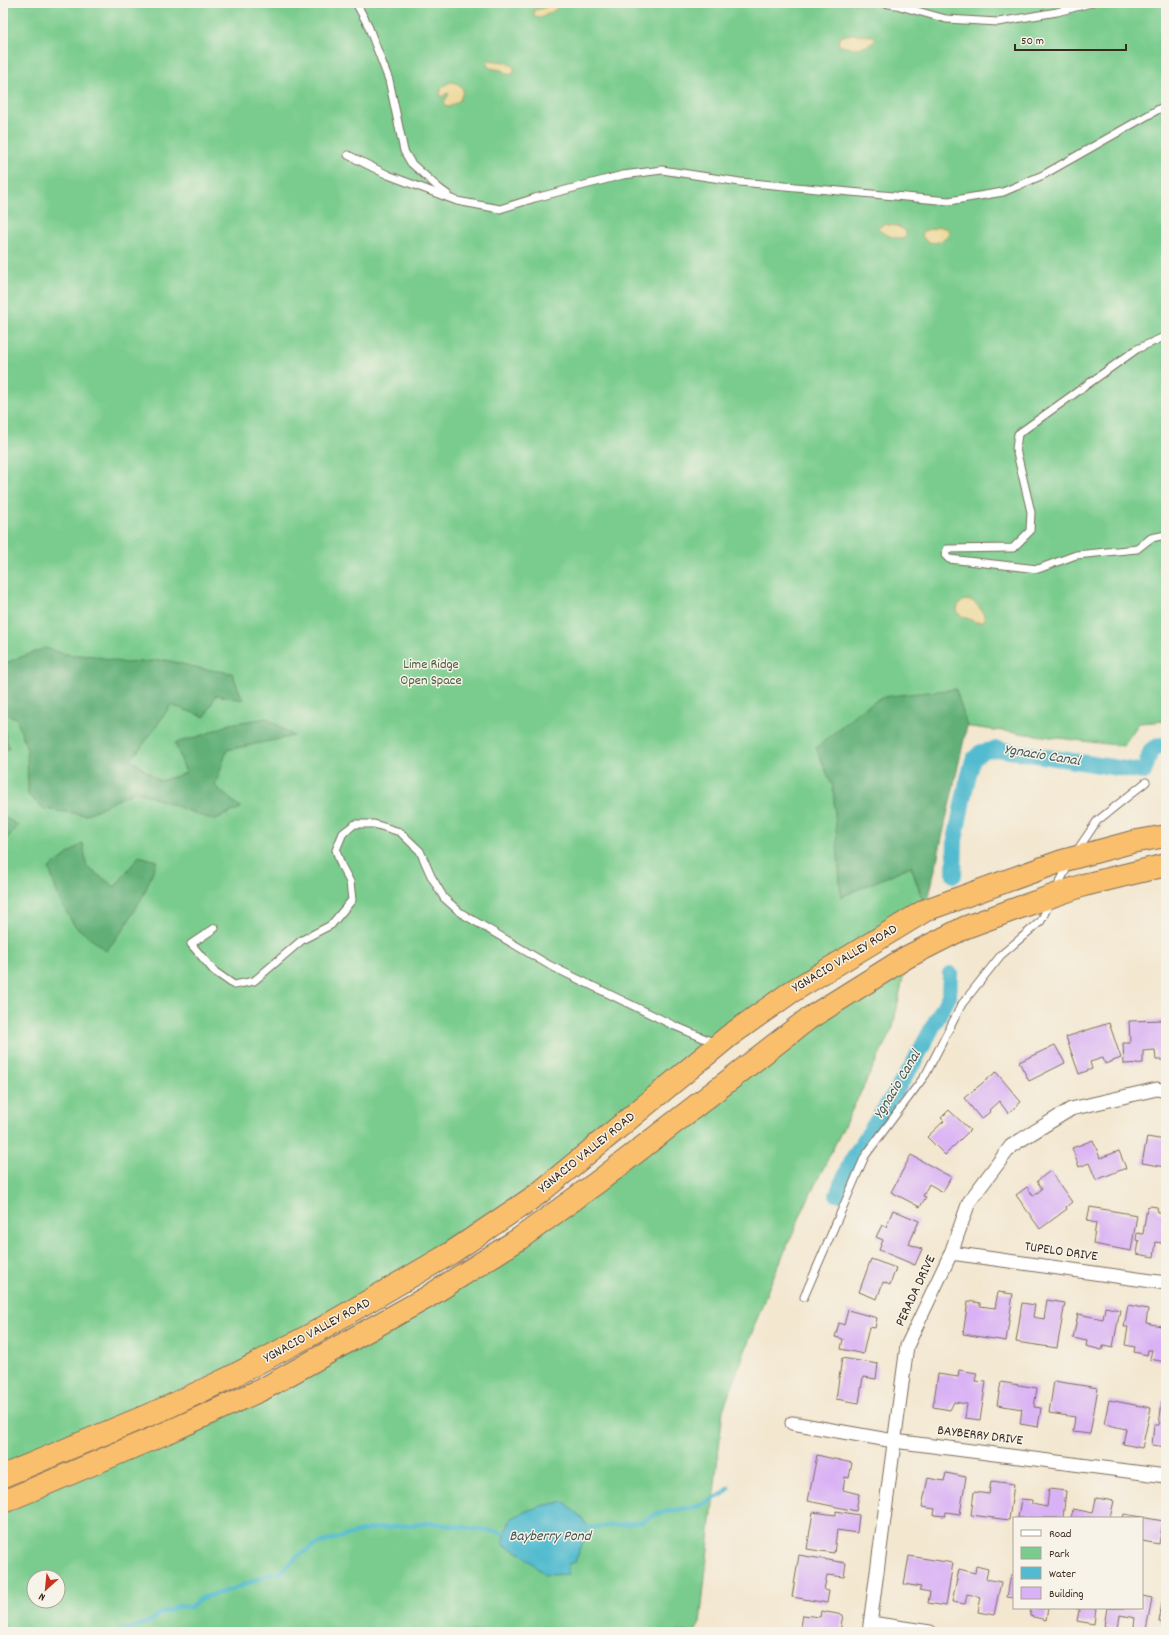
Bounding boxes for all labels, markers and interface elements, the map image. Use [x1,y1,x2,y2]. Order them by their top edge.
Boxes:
scale bar [1015,26,1126,52]
text: 50 m [1021,33,1044,50]
park label: Lime Ridge Open Space [400,655,462,691]
water label: Ygnacio Canal [1002,739,1083,773]
street label: YGNACIO VALLEY ROAD [789,920,901,998]
water label: Ygnacio Canal [869,1045,928,1124]
street label: YGNACIO VALLEY ROAD [534,1108,640,1198]
street label: TUPELO DRIVE [1023,1237,1099,1267]
street label: PERADA DRIVE [891,1251,942,1330]
street label: YGNACIO VALLEY ROAD [260,1293,374,1369]
street label: BAYBERRY DRIVE [936,1421,1024,1451]
legend [1013,1517,1143,1609]
water label: Bayberry Pond [509,1526,593,1548]
text: Road [1049,1526,1071,1543]
text: Park [1049,1546,1070,1563]
text: Water [1049,1566,1076,1583]
north arrow [26,1569,66,1609]
text: Building [1049,1586,1084,1603]
text: N [36,1588,48,1604]

